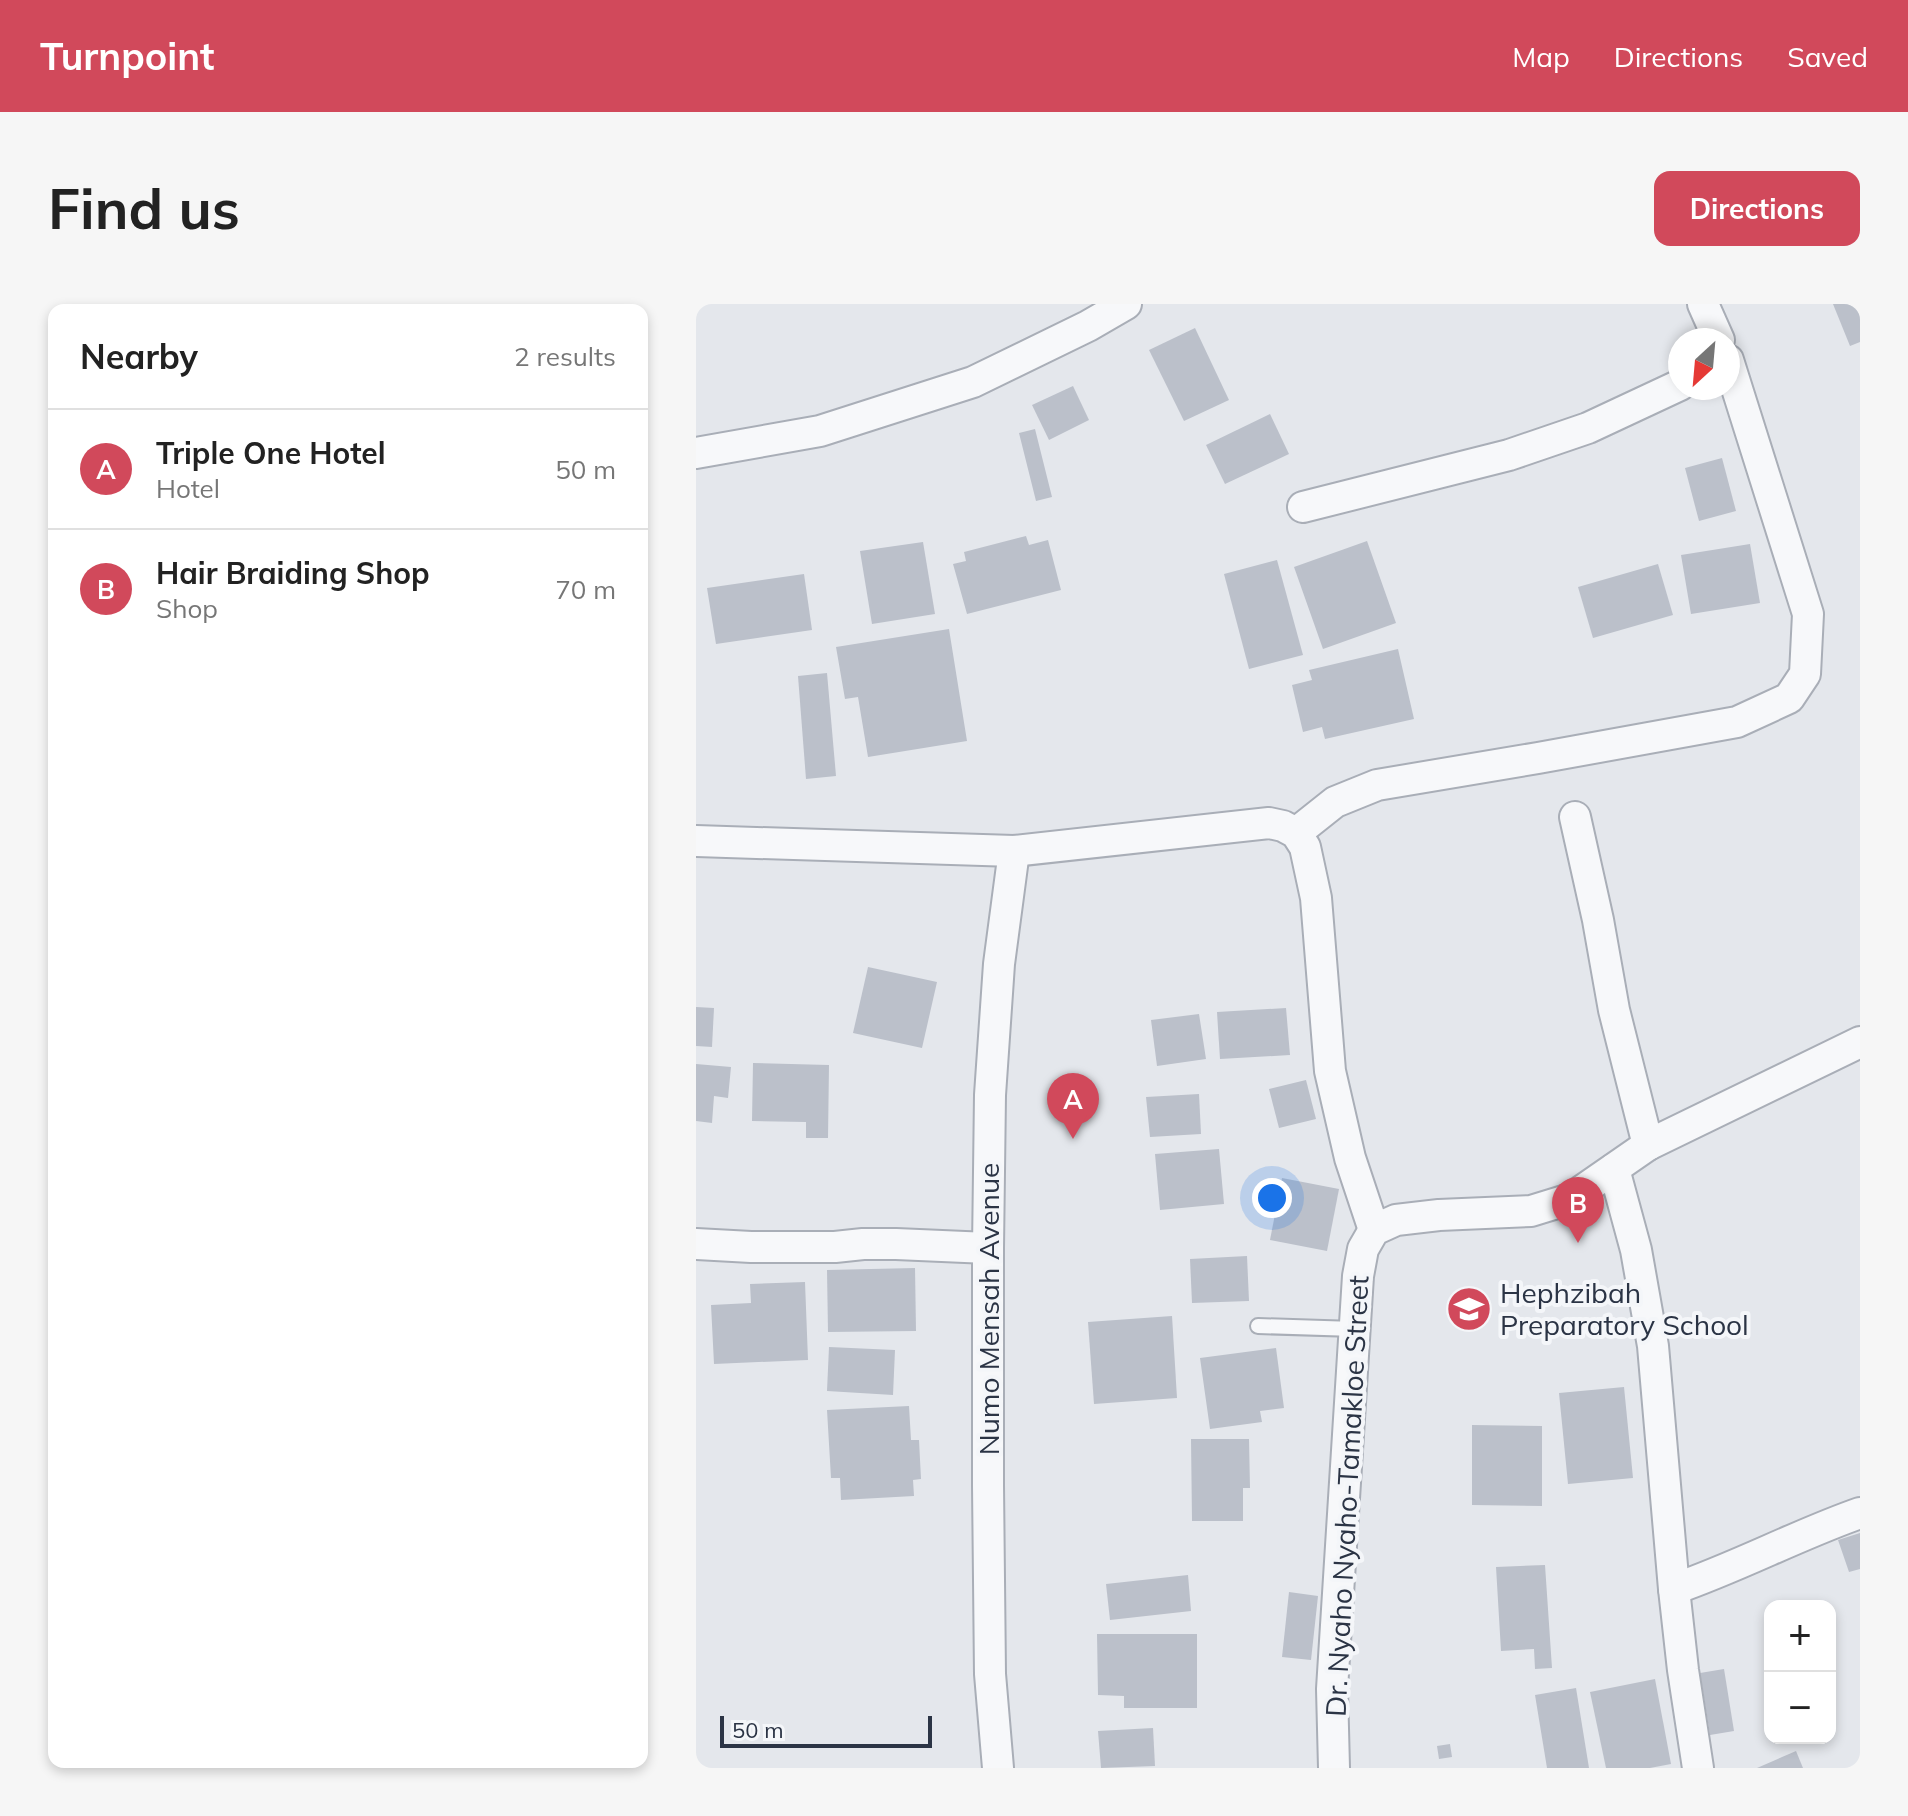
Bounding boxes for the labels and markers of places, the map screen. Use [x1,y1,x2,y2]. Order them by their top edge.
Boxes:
pin: A [1047,1073,1099,1139]
pin: B [1552,1177,1604,1243]
place label: Hephzibah Preparatory School [1500,1275,1749,1342]
school or university icon: Hephzibah Preparatory School [1445,1285,1493,1333]

